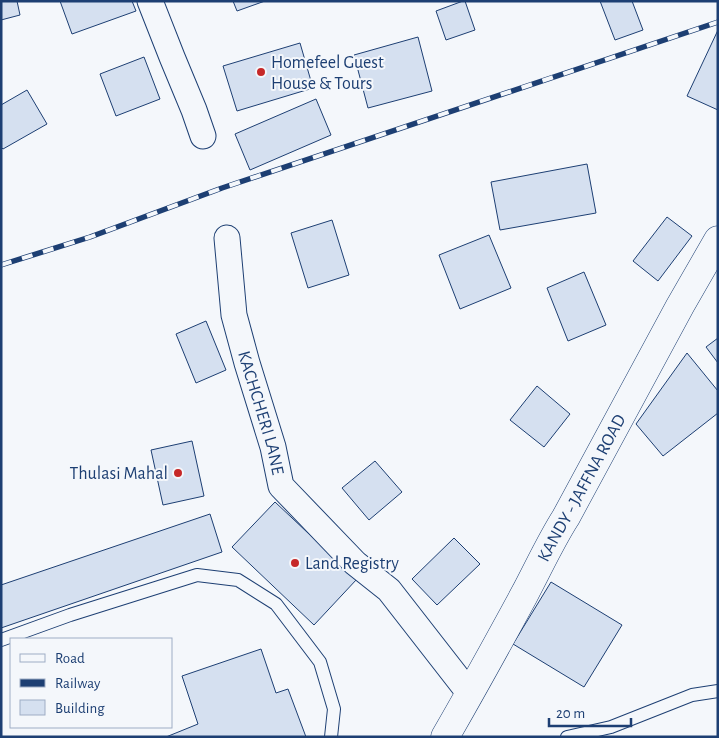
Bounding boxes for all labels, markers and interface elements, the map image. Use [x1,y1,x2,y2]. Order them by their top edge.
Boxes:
place label: Homefeel Guest House & Tours [271,54,384,93]
marker: Homefeel Guest House & Tours [255,66,267,78]
street label: KACHCHERI LANE [234,349,287,477]
street label: KANDY - JAFFNA ROAD [535,412,630,565]
place label: Thulasi Mahal [70,465,168,483]
marker: Thulasi Mahal [172,467,184,479]
place label: Land Registry [305,555,399,573]
marker: Land Registry [289,557,301,569]
legend [10,638,172,728]
text: Road [55,651,85,666]
text: Railway [55,676,101,691]
scale bar [549,696,632,728]
text: Building [55,701,105,716]
text: 20 m [556,706,585,721]

